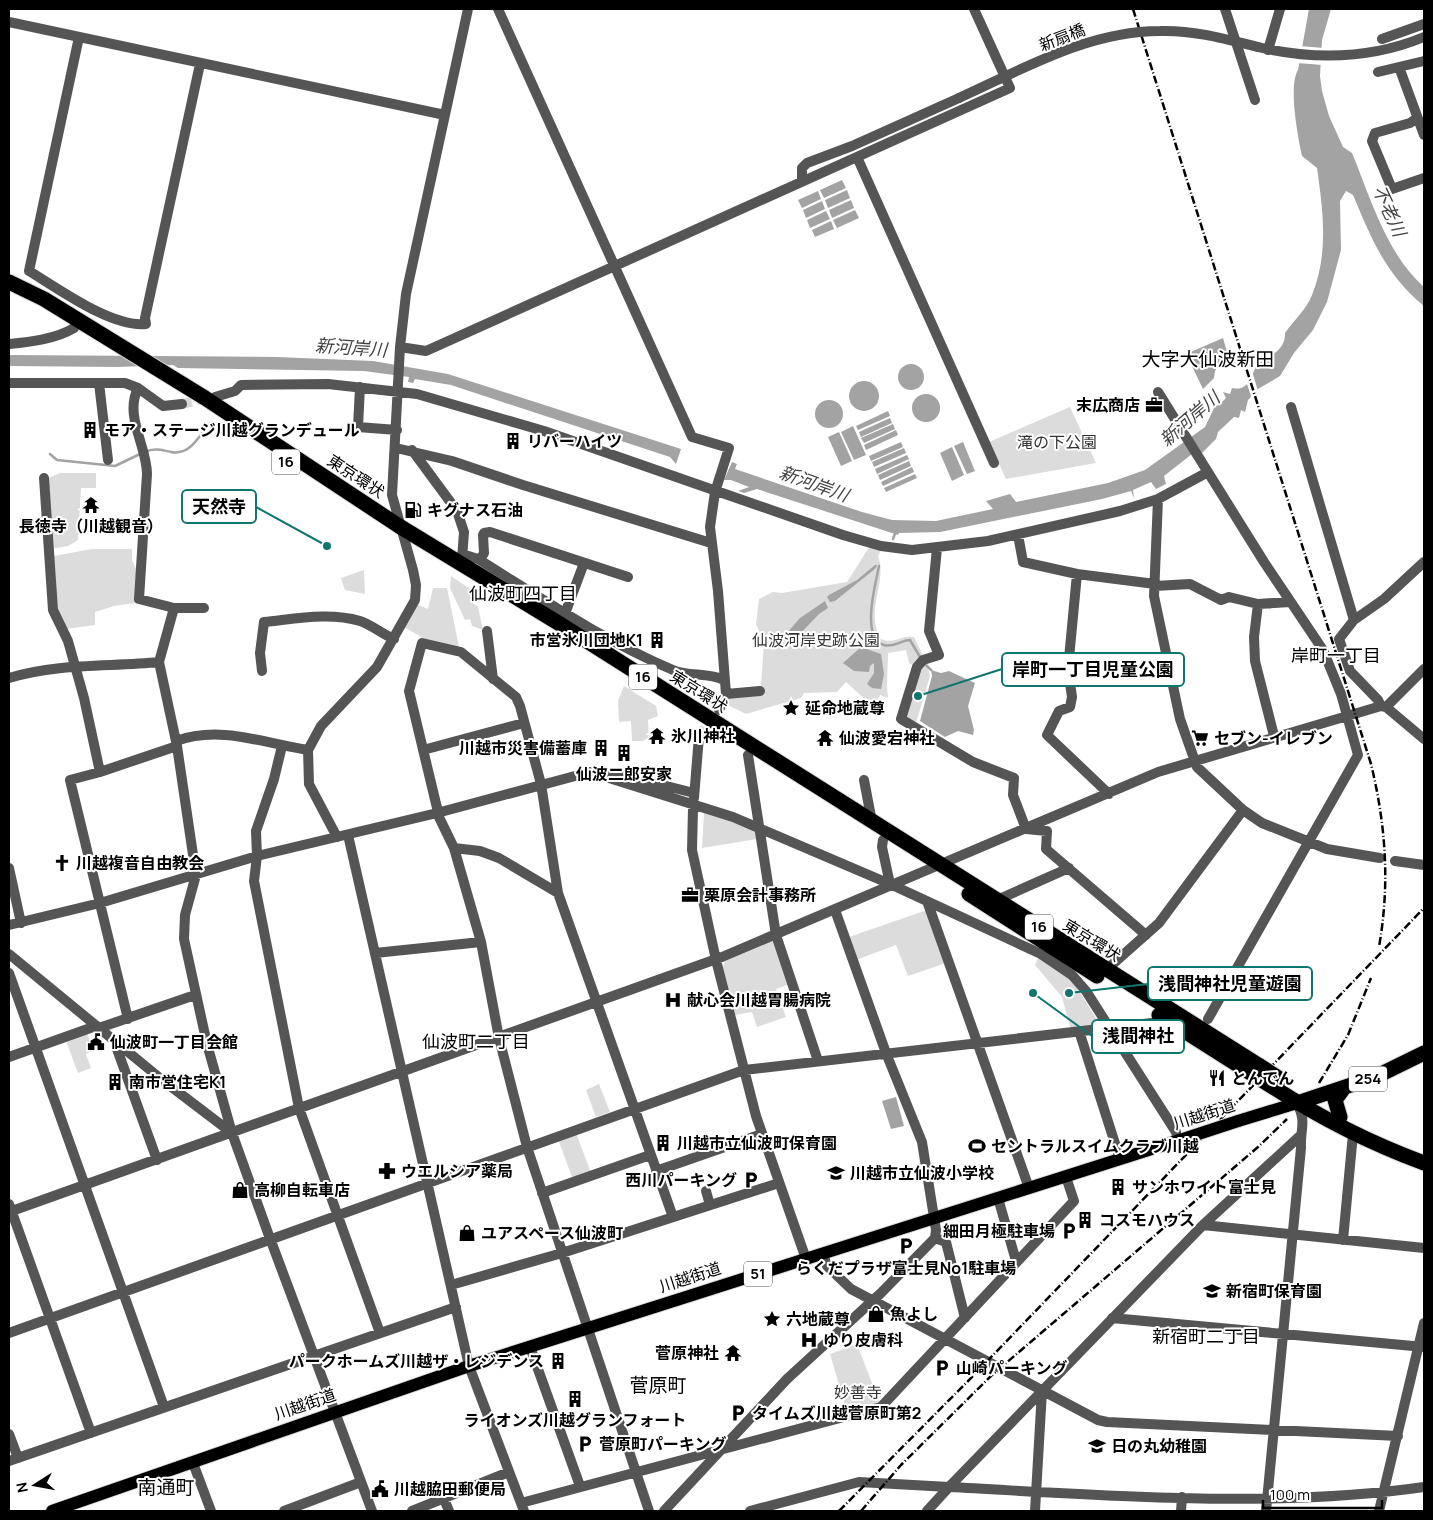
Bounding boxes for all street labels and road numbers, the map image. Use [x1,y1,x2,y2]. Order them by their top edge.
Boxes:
street label: 新扇橋 [1036,18,1088,56]
street label: 東京環状 [323,449,389,503]
road number: 16 [272,450,300,474]
road number: 16 [629,664,657,690]
street label: 東京環状 [666,665,732,717]
road number: 16 [1025,914,1053,940]
street label: 東京環状 [1059,914,1125,966]
road number: 254 [1349,1066,1387,1092]
street label: 川越街道 [1170,1094,1238,1134]
street label: 川越街道 [656,1257,724,1297]
road number: 51 [744,1262,772,1286]
street label: 川越街道 [271,1383,339,1425]

